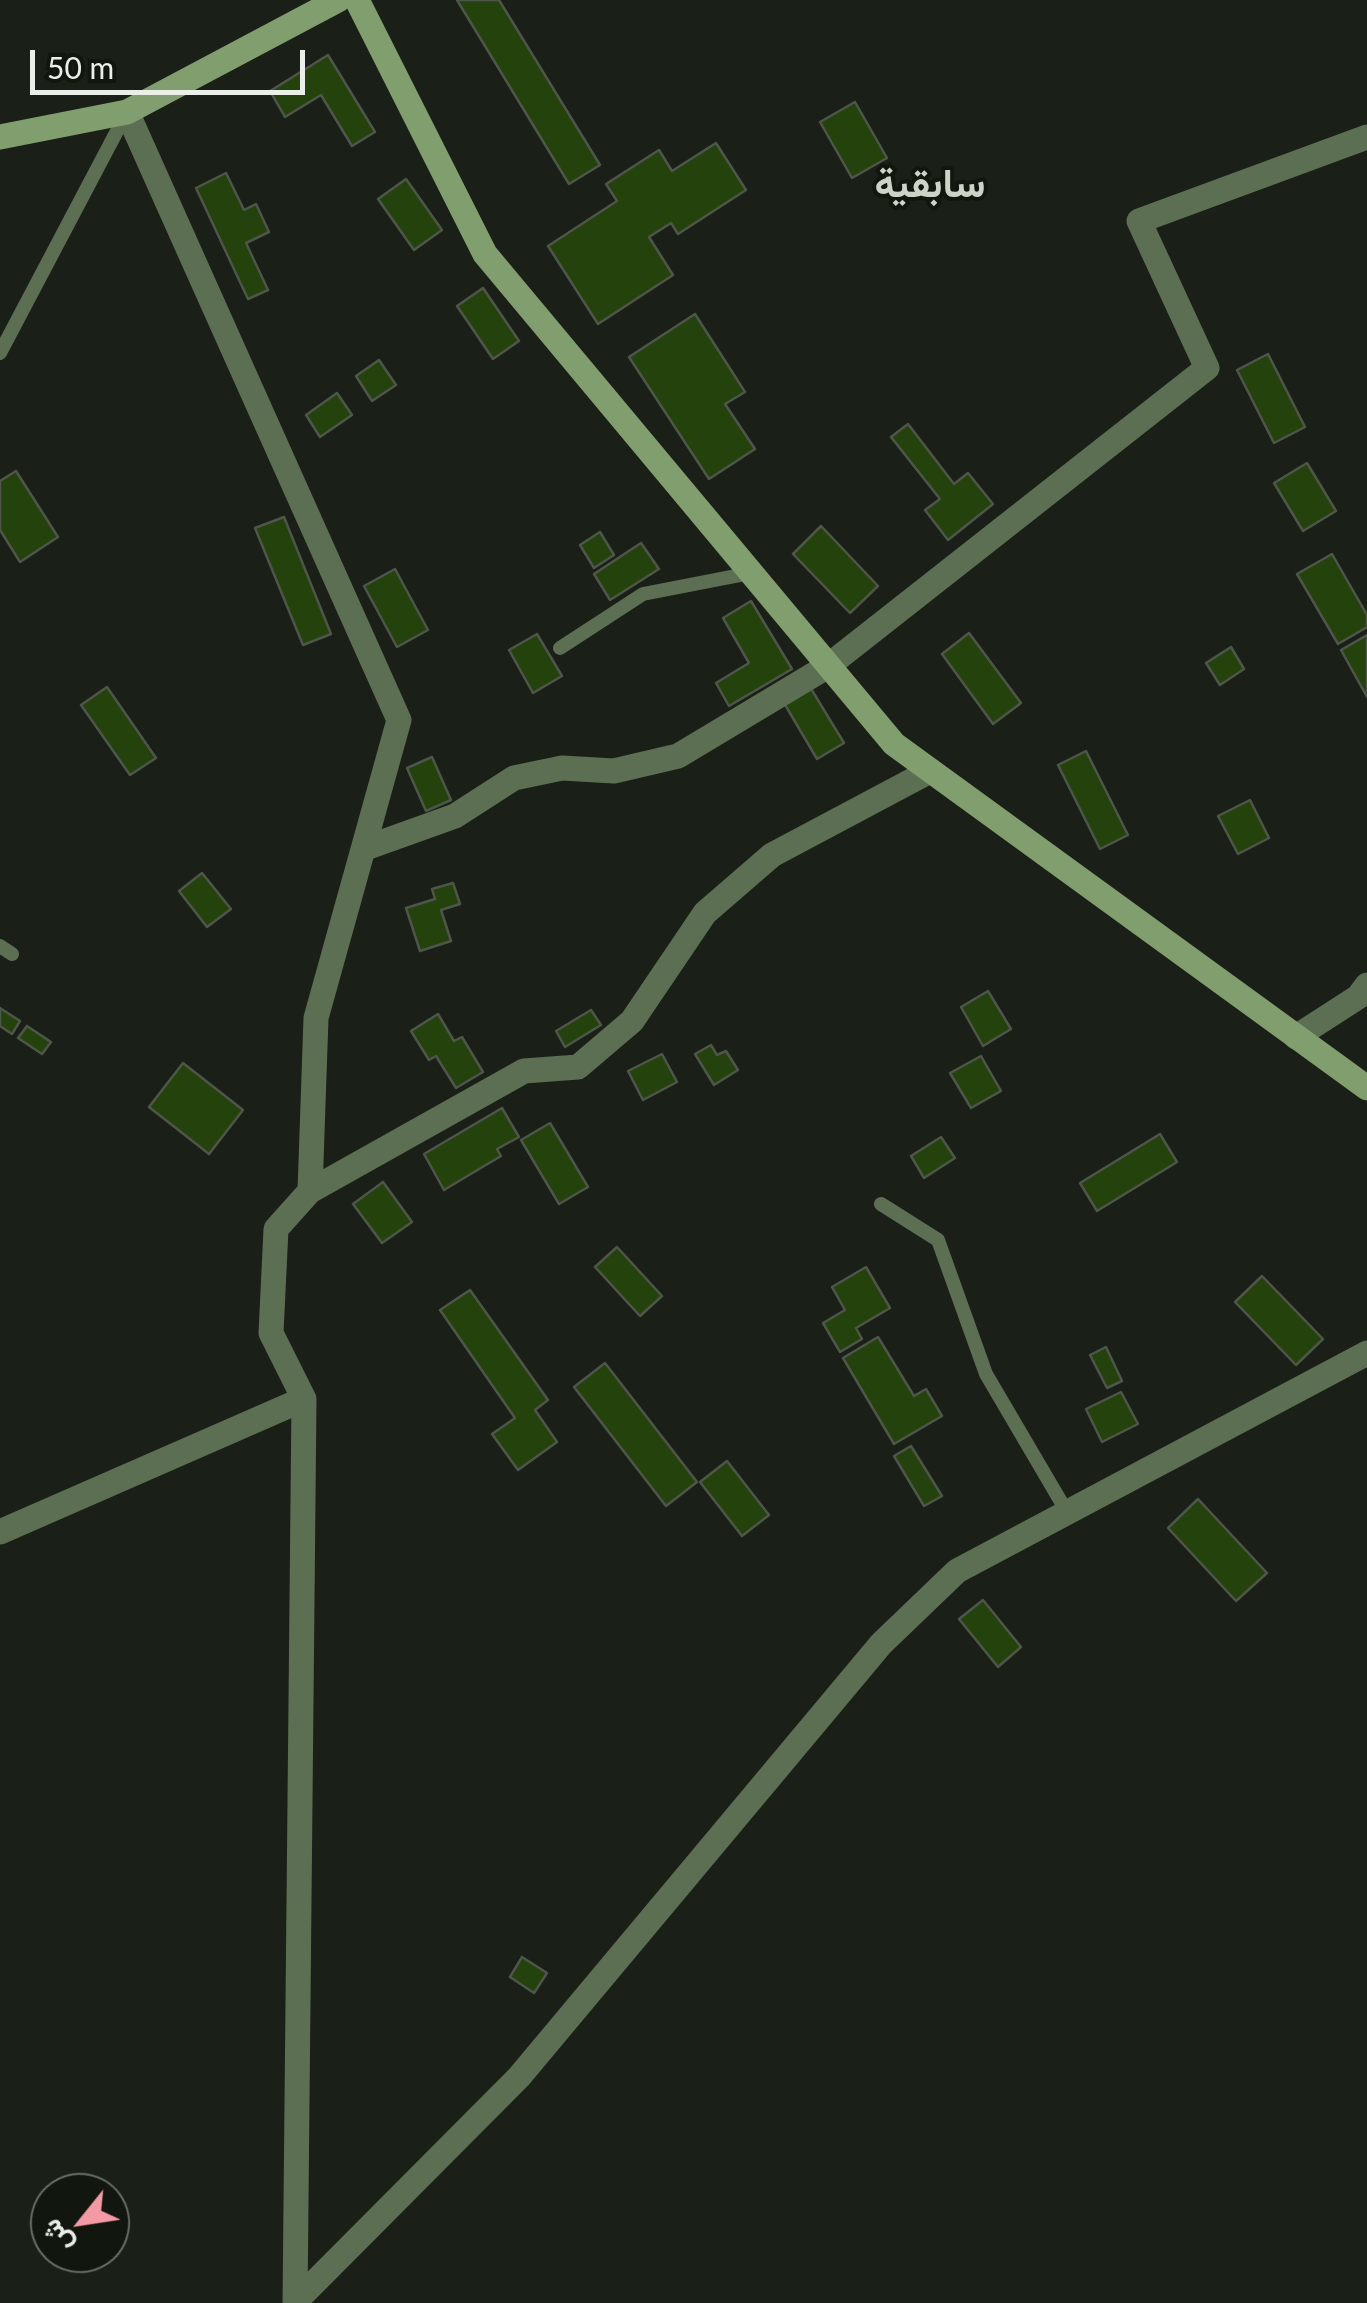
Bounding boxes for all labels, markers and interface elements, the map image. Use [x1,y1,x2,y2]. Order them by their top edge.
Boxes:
scale bar [35,30,310,92]
text: 50 m [47,49,114,85]
district label: سابقية [875,160,985,208]
north arrow [30,2173,130,2273]
text: ش [33,2214,79,2260]

